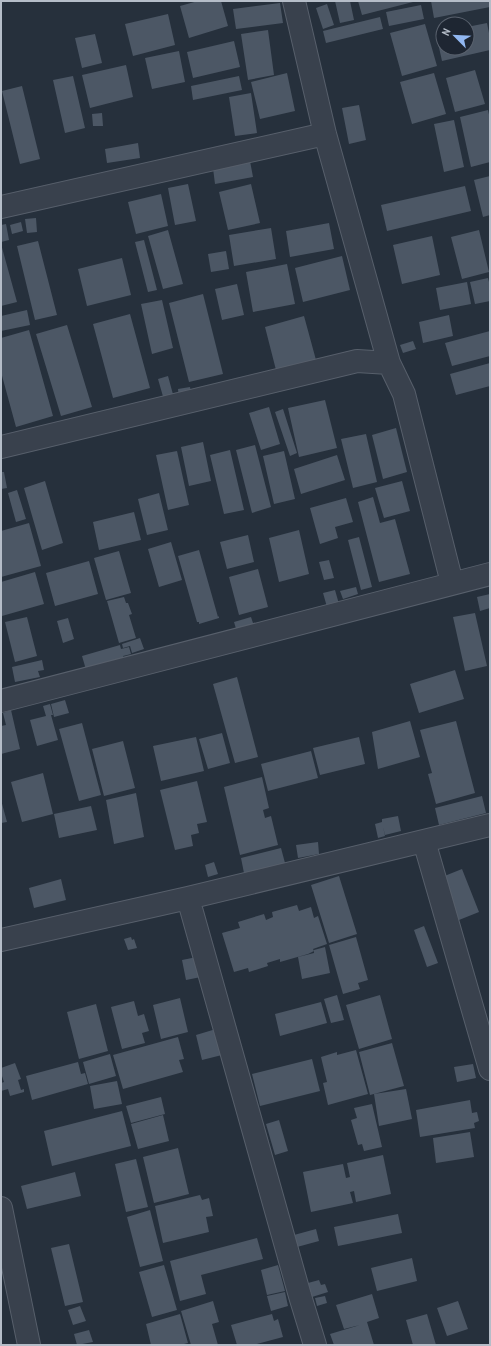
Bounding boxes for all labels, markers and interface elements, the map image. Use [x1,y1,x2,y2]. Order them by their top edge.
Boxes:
north arrow [435,16,475,56]
text: N [438,26,454,38]

